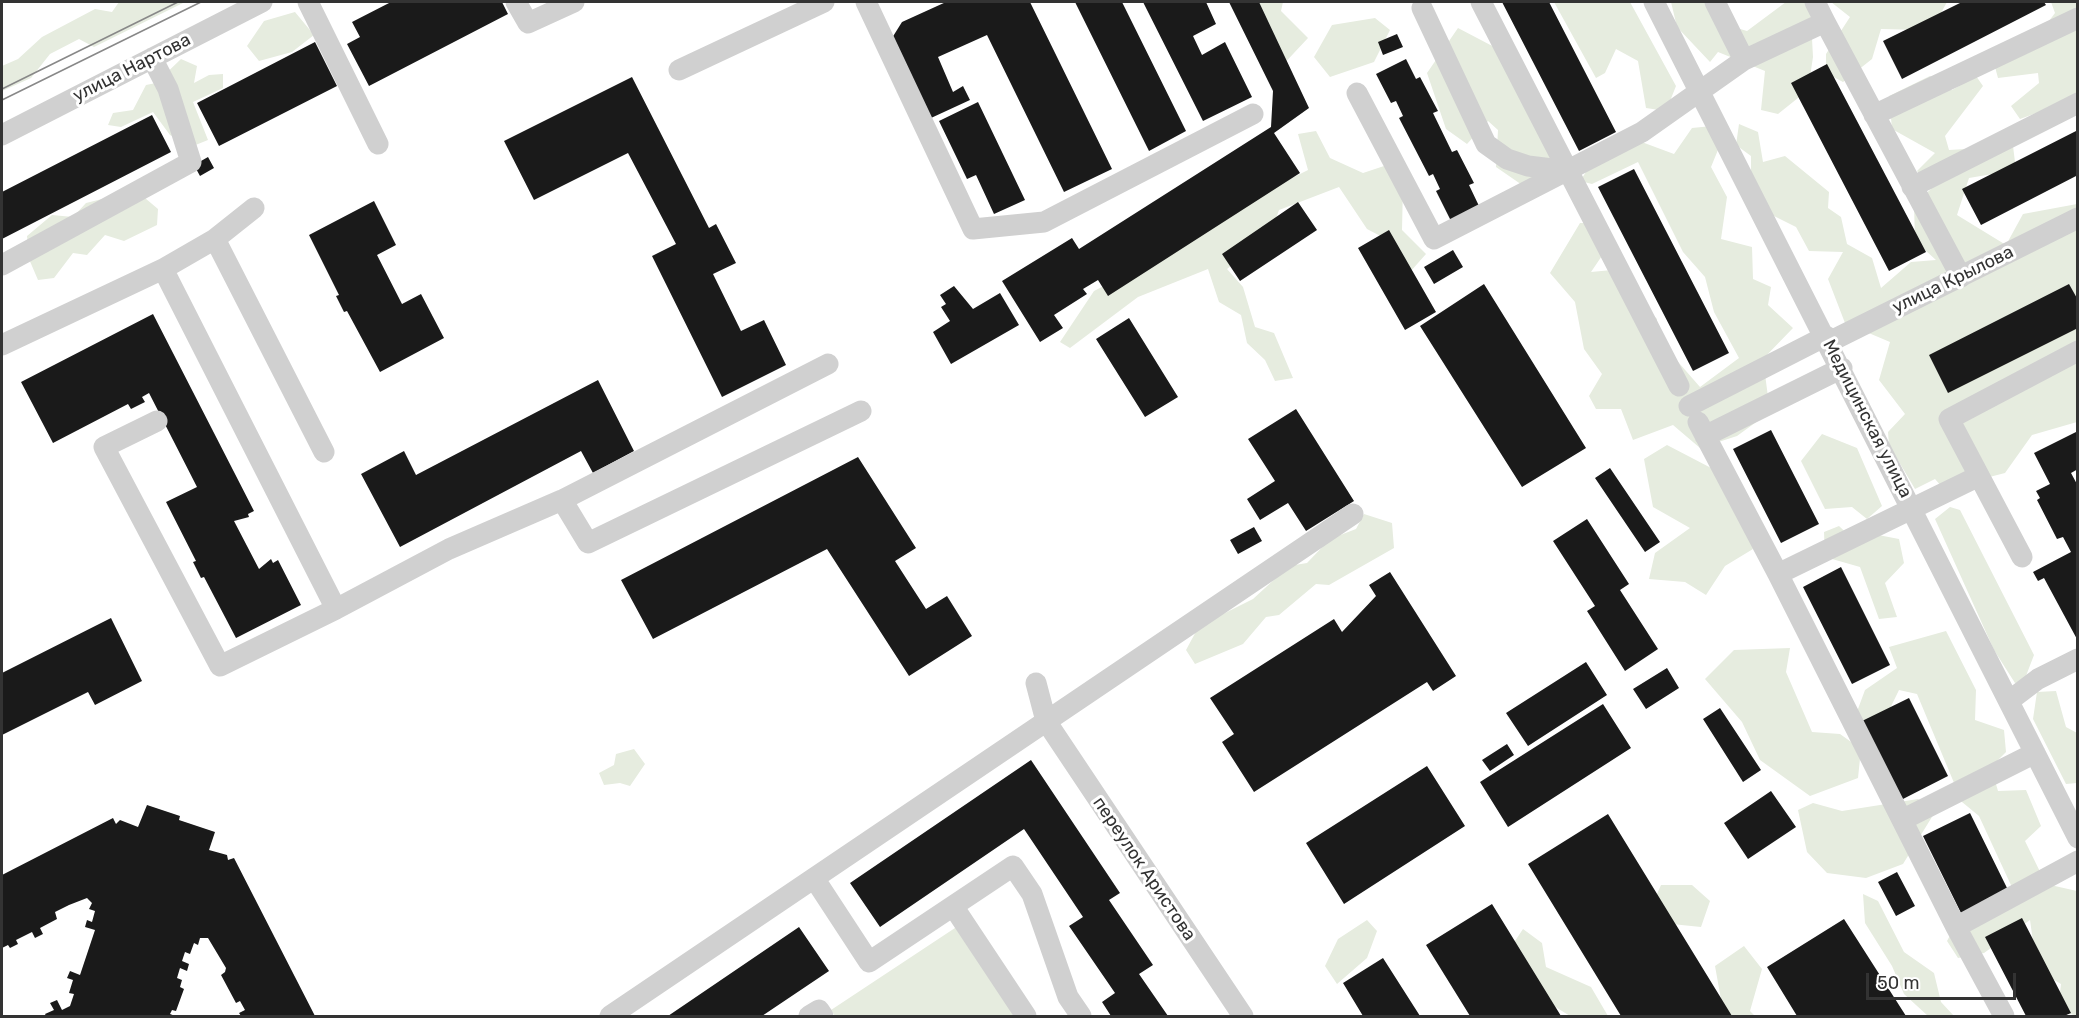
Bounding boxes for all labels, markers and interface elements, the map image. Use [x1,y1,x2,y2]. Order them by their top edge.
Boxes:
street label: улица Нартова [70,29,194,107]
street label: улица Крылова [1889,241,2017,319]
street label: Медицинская улица [1818,336,1916,502]
street label: переулок Аристова [1088,793,1200,945]
scale bar [1869,961,2019,999]
text: 50 m [1877,972,1920,994]

